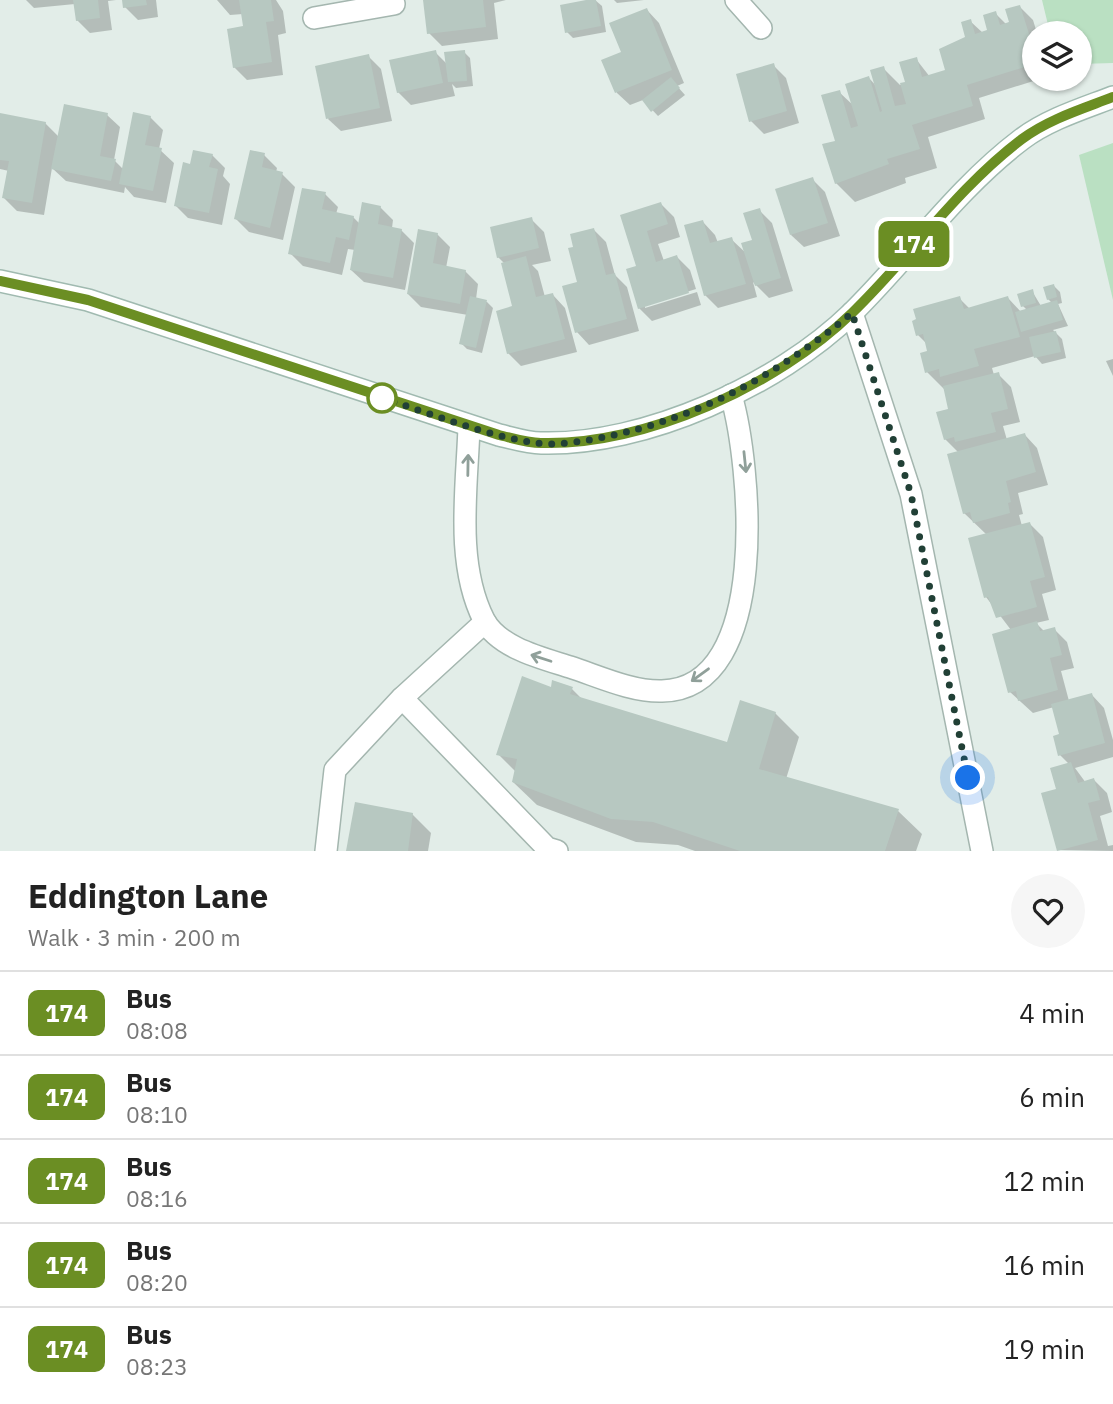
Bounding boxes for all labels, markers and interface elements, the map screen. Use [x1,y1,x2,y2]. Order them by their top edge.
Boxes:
map controls [1022,21,1092,91]
button: layers [1022,21,1092,91]
line badge: 174 [874,221,954,267]
text: 174 [892,228,936,260]
unlabelled marker [367,383,397,413]
one-way arrow [739,450,752,473]
one-way arrow [461,454,475,477]
one-way arrow [531,651,553,663]
one-way arrow [691,668,710,682]
your location [950,760,985,795]
text: Eddington Lane [28,874,268,917]
button: heart [1011,874,1085,948]
text: Walk · 3 min · 200 m [28,922,241,952]
text: Bus [126,981,172,1015]
text: 4 min [1019,996,1085,1030]
text: 174 [45,997,88,1029]
text: 08:08 [126,1015,188,1045]
text: Bus [126,1065,172,1099]
text: 6 min [1019,1080,1085,1114]
text: 174 [45,1081,88,1113]
text: 08:10 [126,1099,188,1129]
text: Bus [126,1149,172,1183]
text: 12 min [1004,1164,1085,1198]
text: 174 [45,1165,88,1197]
text: 08:16 [126,1183,188,1213]
text: Bus [126,1233,172,1267]
text: 16 min [1004,1248,1085,1282]
text: 174 [45,1249,88,1281]
text: 08:20 [126,1267,188,1297]
text: Bus [126,1317,172,1351]
text: 19 min [1004,1332,1085,1366]
text: 174 [45,1333,88,1365]
text: 08:23 [126,1351,188,1381]

